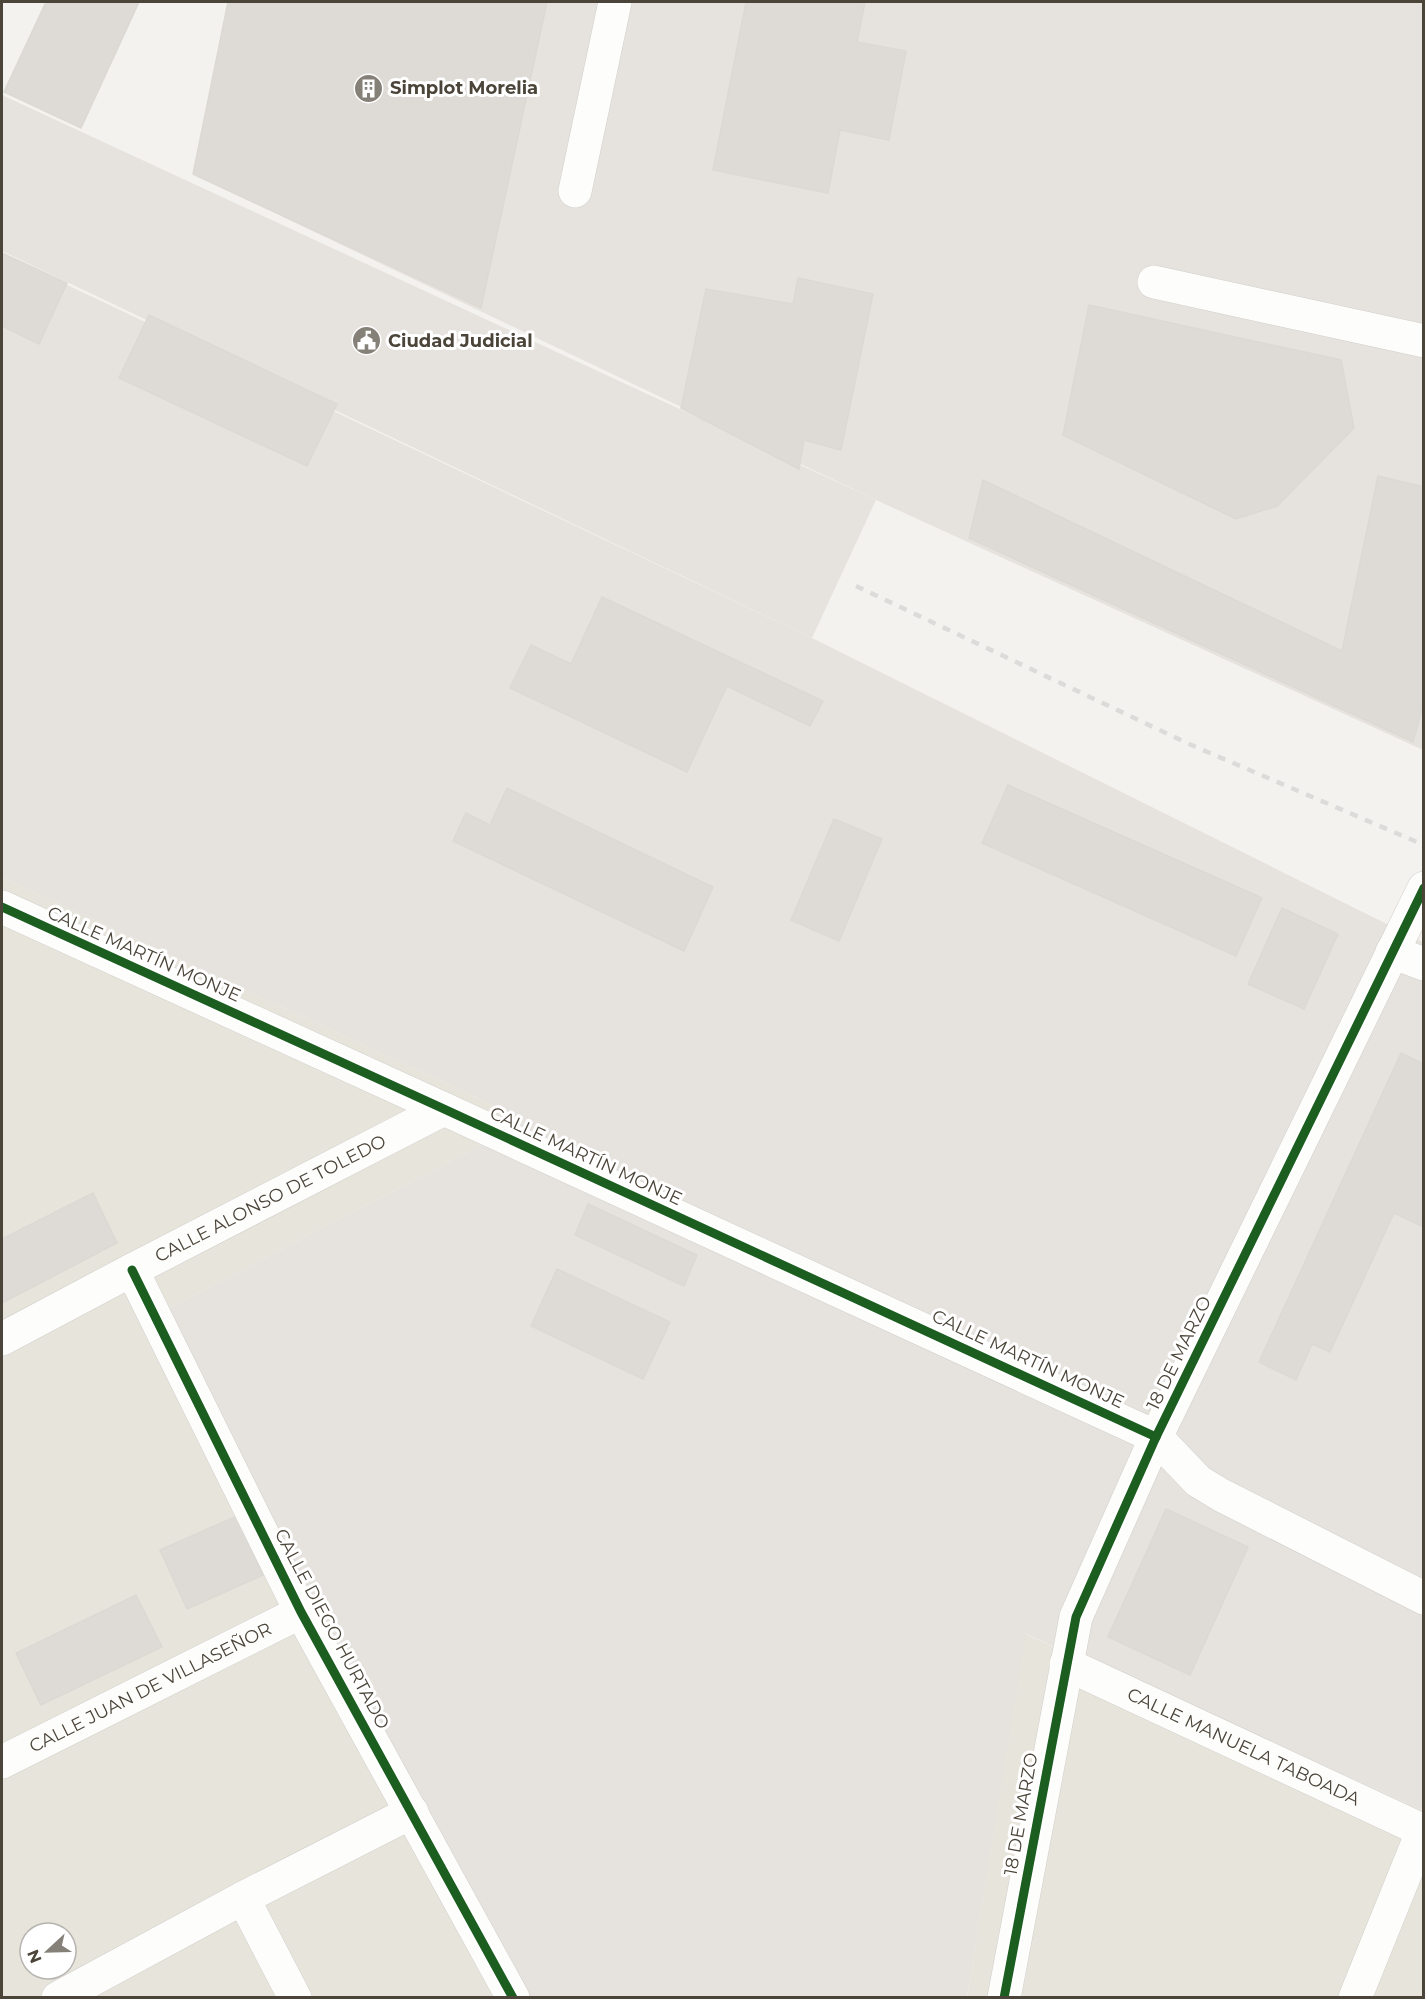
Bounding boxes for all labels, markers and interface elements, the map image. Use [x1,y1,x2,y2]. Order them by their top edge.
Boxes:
building icon: Simplot Morelia [353,72,385,104]
place label: Simplot Morelia [390,77,538,99]
public building icon: Ciudad Judicial [351,325,383,357]
place label: Ciudad Judicial [388,330,533,352]
street label: CALLE MARTÍN MONJE [44,901,244,1007]
street label: CALLE MARTÍN MONJE [486,1102,686,1210]
street label: CALLE ALONSO DE TOLEDO [151,1130,390,1267]
street label: 18 DE MARZO [1142,1292,1216,1414]
street label: CALLE MARTÍN MONJE [928,1305,1128,1413]
street label: CALLE DIEGO HURTADO [270,1525,394,1733]
street label: CALLE JUAN DE VILLASEÑOR [26,1618,275,1757]
street label: CALLE MANUELA TABOADA [1124,1683,1364,1811]
street label: 18 DE MARZO [999,1751,1043,1877]
north arrow [18,1921,78,1981]
text: N [23,1947,46,1966]

